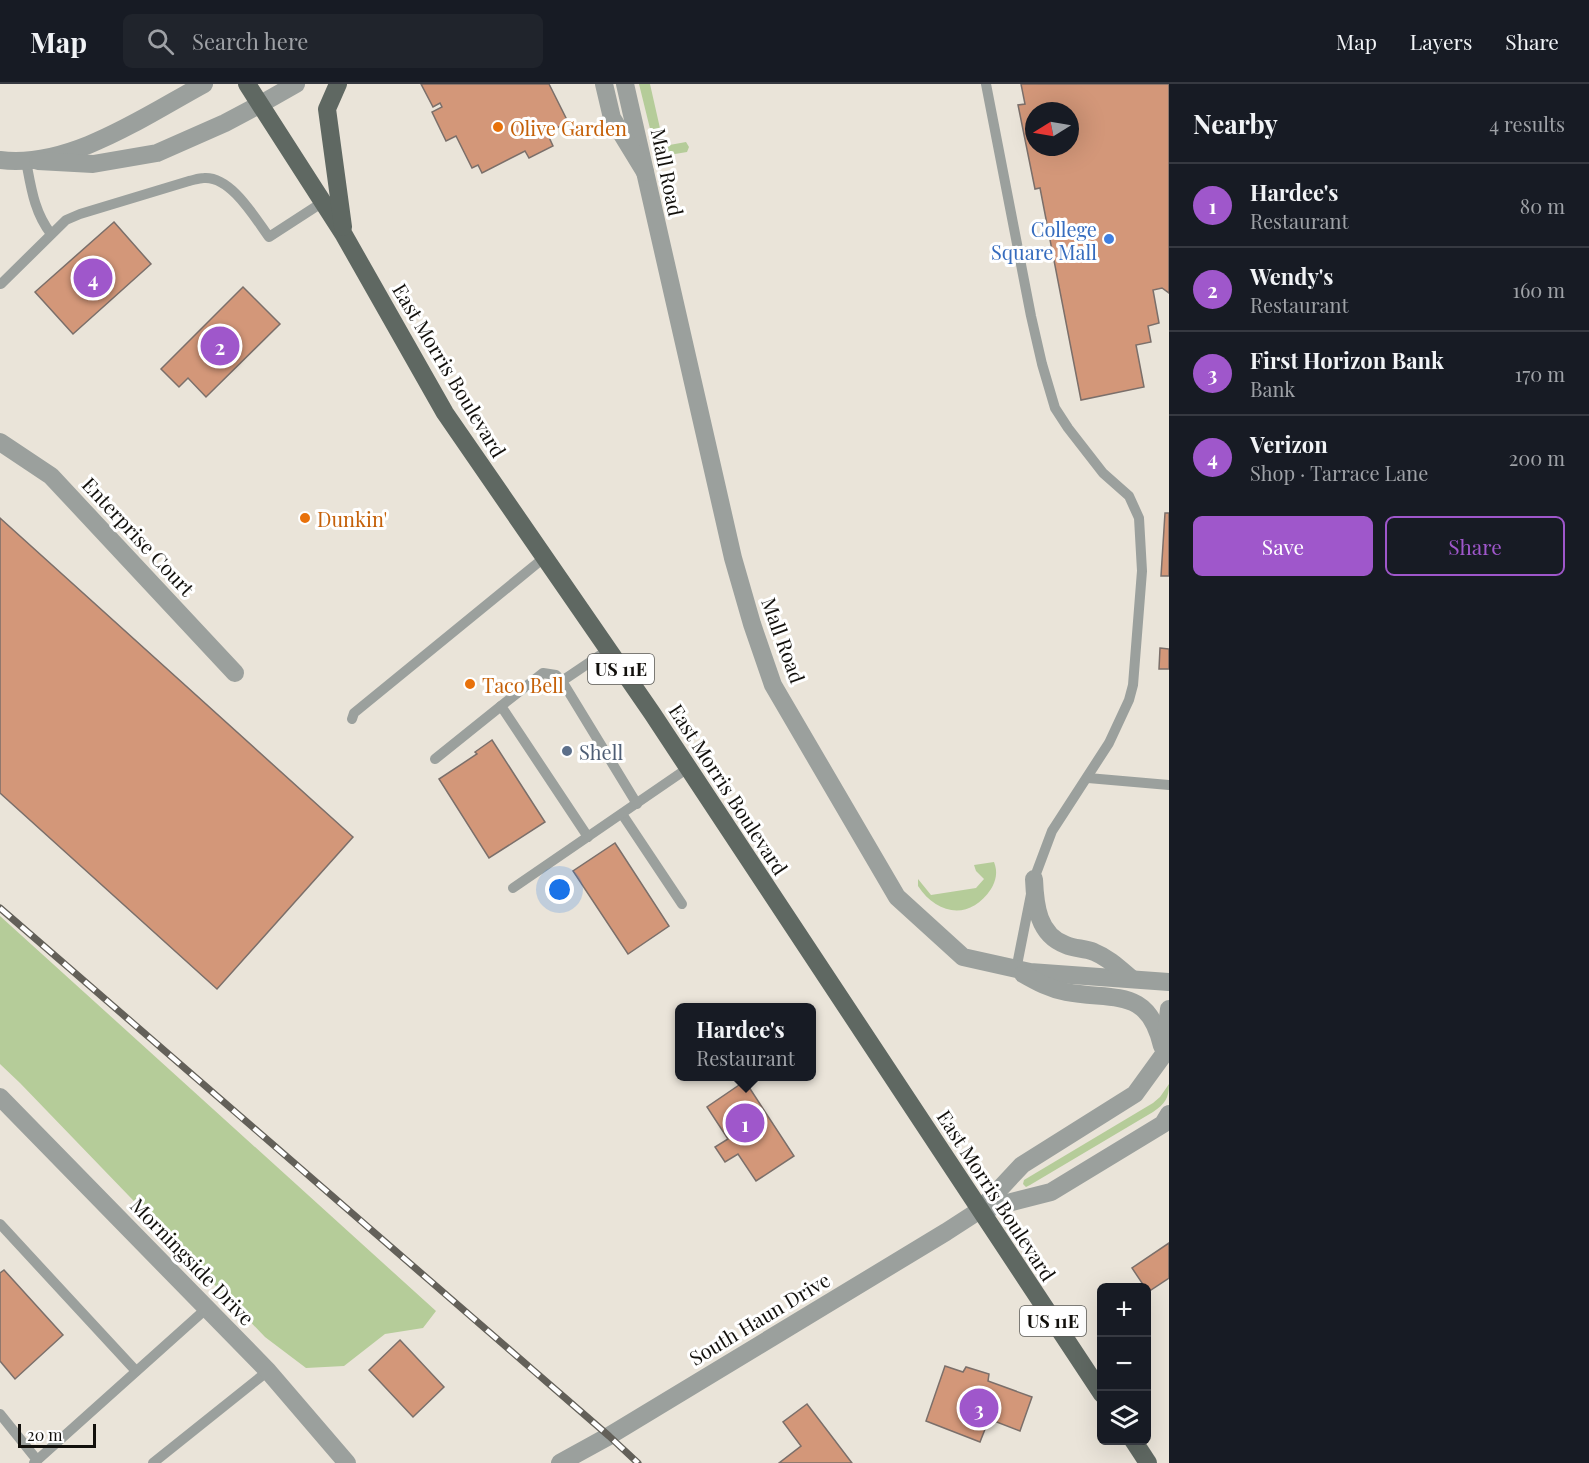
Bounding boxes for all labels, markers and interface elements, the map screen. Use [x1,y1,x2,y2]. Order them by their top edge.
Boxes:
search box [123,14,543,68]
text: Map [30,23,87,60]
icon: search [144,25,177,58]
text: Search here [192,26,308,56]
text: Map [1336,27,1377,55]
text: Layers [1410,27,1472,55]
text: Share [1505,27,1559,55]
north arrow [1025,102,1079,156]
text: Nearby [1193,106,1278,141]
text: 4 results [1489,110,1565,137]
place label: Olive Garden [510,114,627,141]
marker: Olive Garden [491,120,505,134]
street label: Mall Road [646,126,691,219]
text: Hardee's [1250,177,1338,207]
text: 1 [1209,192,1216,219]
text: 80 m [1520,192,1565,219]
text: Restaurant [1250,207,1349,234]
place label: College Square Mall [991,215,1097,265]
marker: College Square Mall [1102,232,1116,246]
pin: 4 [74,256,112,300]
text: Wendy's [1250,261,1333,291]
text: 2 [1207,276,1218,303]
text: 160 m [1513,276,1565,303]
street label: East Morris Boulevard [387,278,513,462]
text: Restaurant [1250,291,1349,318]
pin: 2 [200,324,240,368]
text: First Horizon Bank [1250,345,1444,375]
text: 3 [1208,360,1217,387]
text: 170 m [1515,360,1565,387]
text: Bank [1250,375,1295,402]
text: Verizon [1250,429,1328,459]
text: 4 [1207,444,1218,471]
text: 200 m [1509,444,1565,471]
text: Shop · Tarrace Lane [1250,459,1428,486]
street label: Enterprise Court [77,471,202,602]
place label: Dunkin' [317,505,387,532]
marker: Dunkin' [298,511,312,525]
button: Save [1193,516,1373,576]
button: Share [1385,516,1565,576]
street label: Mall Road [756,593,812,687]
road number: US 11E [588,654,654,684]
place label: Taco Bell [482,671,564,698]
marker: Taco Bell [463,677,477,691]
street label: East Morris Boulevard [664,698,795,880]
place label: Shell [579,738,623,765]
marker: Shell [560,744,574,758]
your location [545,875,574,904]
popup [675,1003,816,1081]
text: Hardee's [696,1014,785,1044]
text: Restaurant [696,1044,795,1071]
pin: 1 [726,1100,764,1146]
street label: East Morris Boulevard [932,1104,1063,1286]
street label: Morningside Drive [125,1191,261,1331]
street label: South Haun Drive [684,1265,834,1371]
map controls [1097,1283,1151,1445]
button: + [1097,1283,1151,1337]
road number: US 11E [1020,1306,1086,1336]
button: − [1097,1337,1151,1391]
pin: 3 [960,1386,998,1430]
button: layers [1097,1391,1151,1445]
scale bar [18,1421,96,1448]
text: 20 m [27,1424,62,1445]

